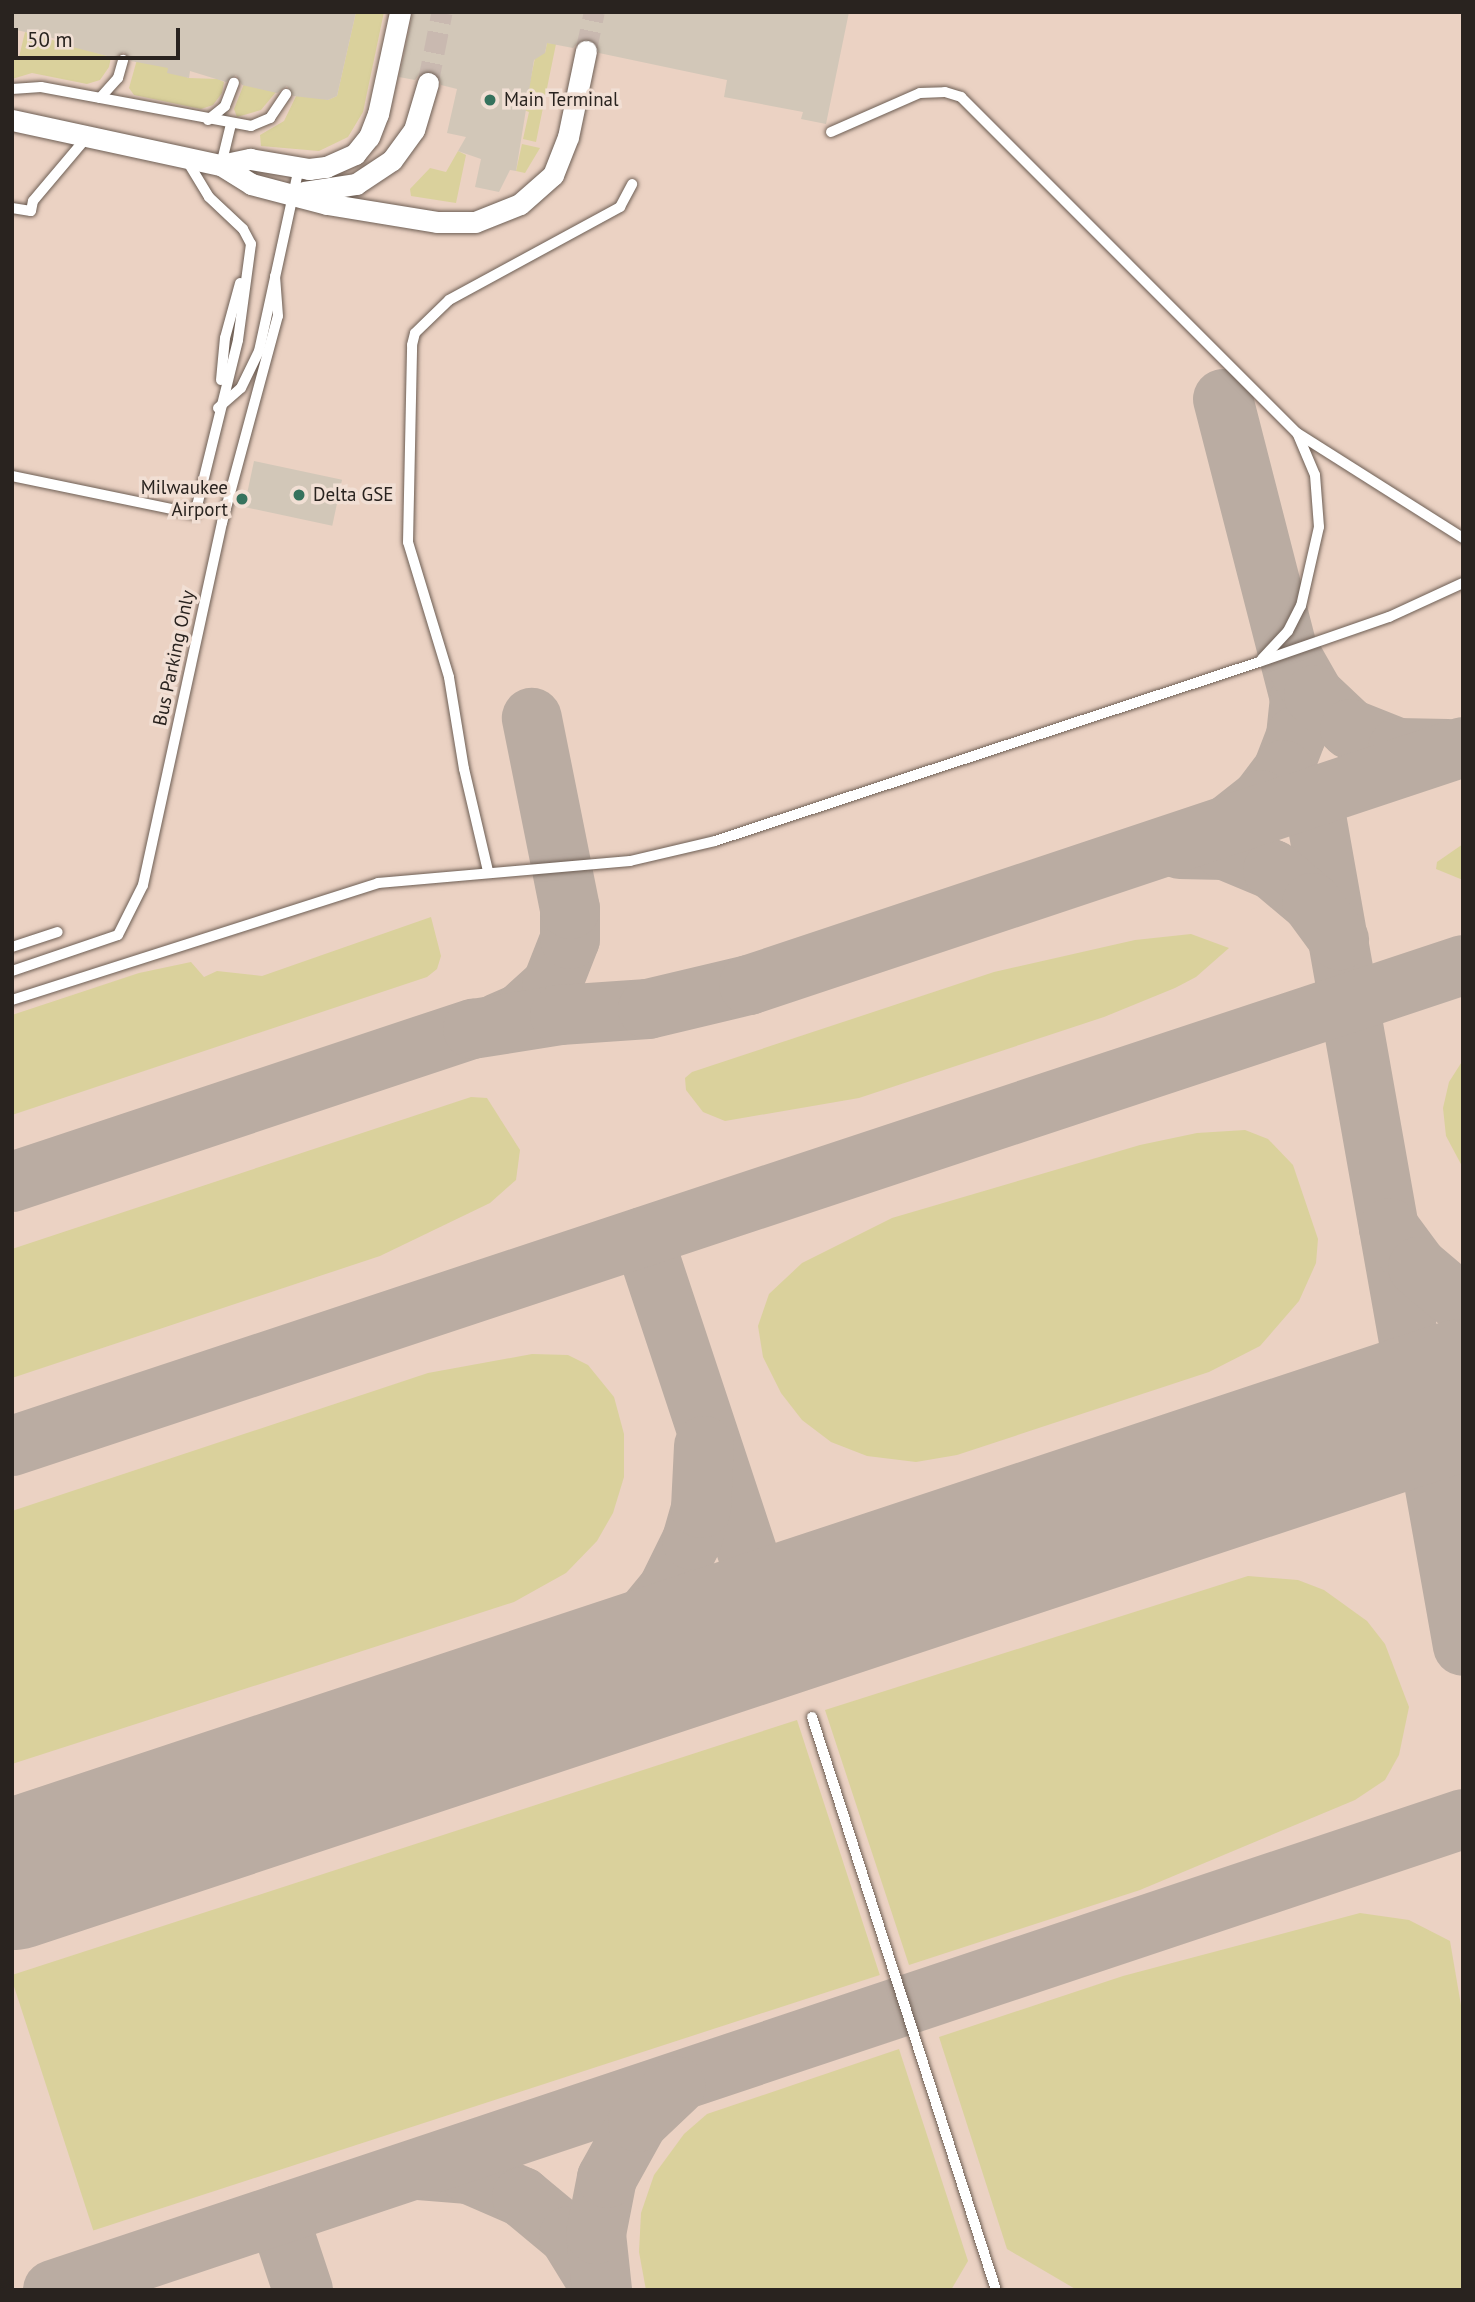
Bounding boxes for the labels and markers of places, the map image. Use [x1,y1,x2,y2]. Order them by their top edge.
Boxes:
place label: Main Terminal [504,89,619,111]
marker: Main Terminal [482,92,498,108]
place label: Milwaukee Airport [141,477,228,521]
place label: Delta GSE [313,484,393,506]
marker: Delta GSE [291,487,307,503]
marker: Milwaukee Airport [234,491,250,507]

